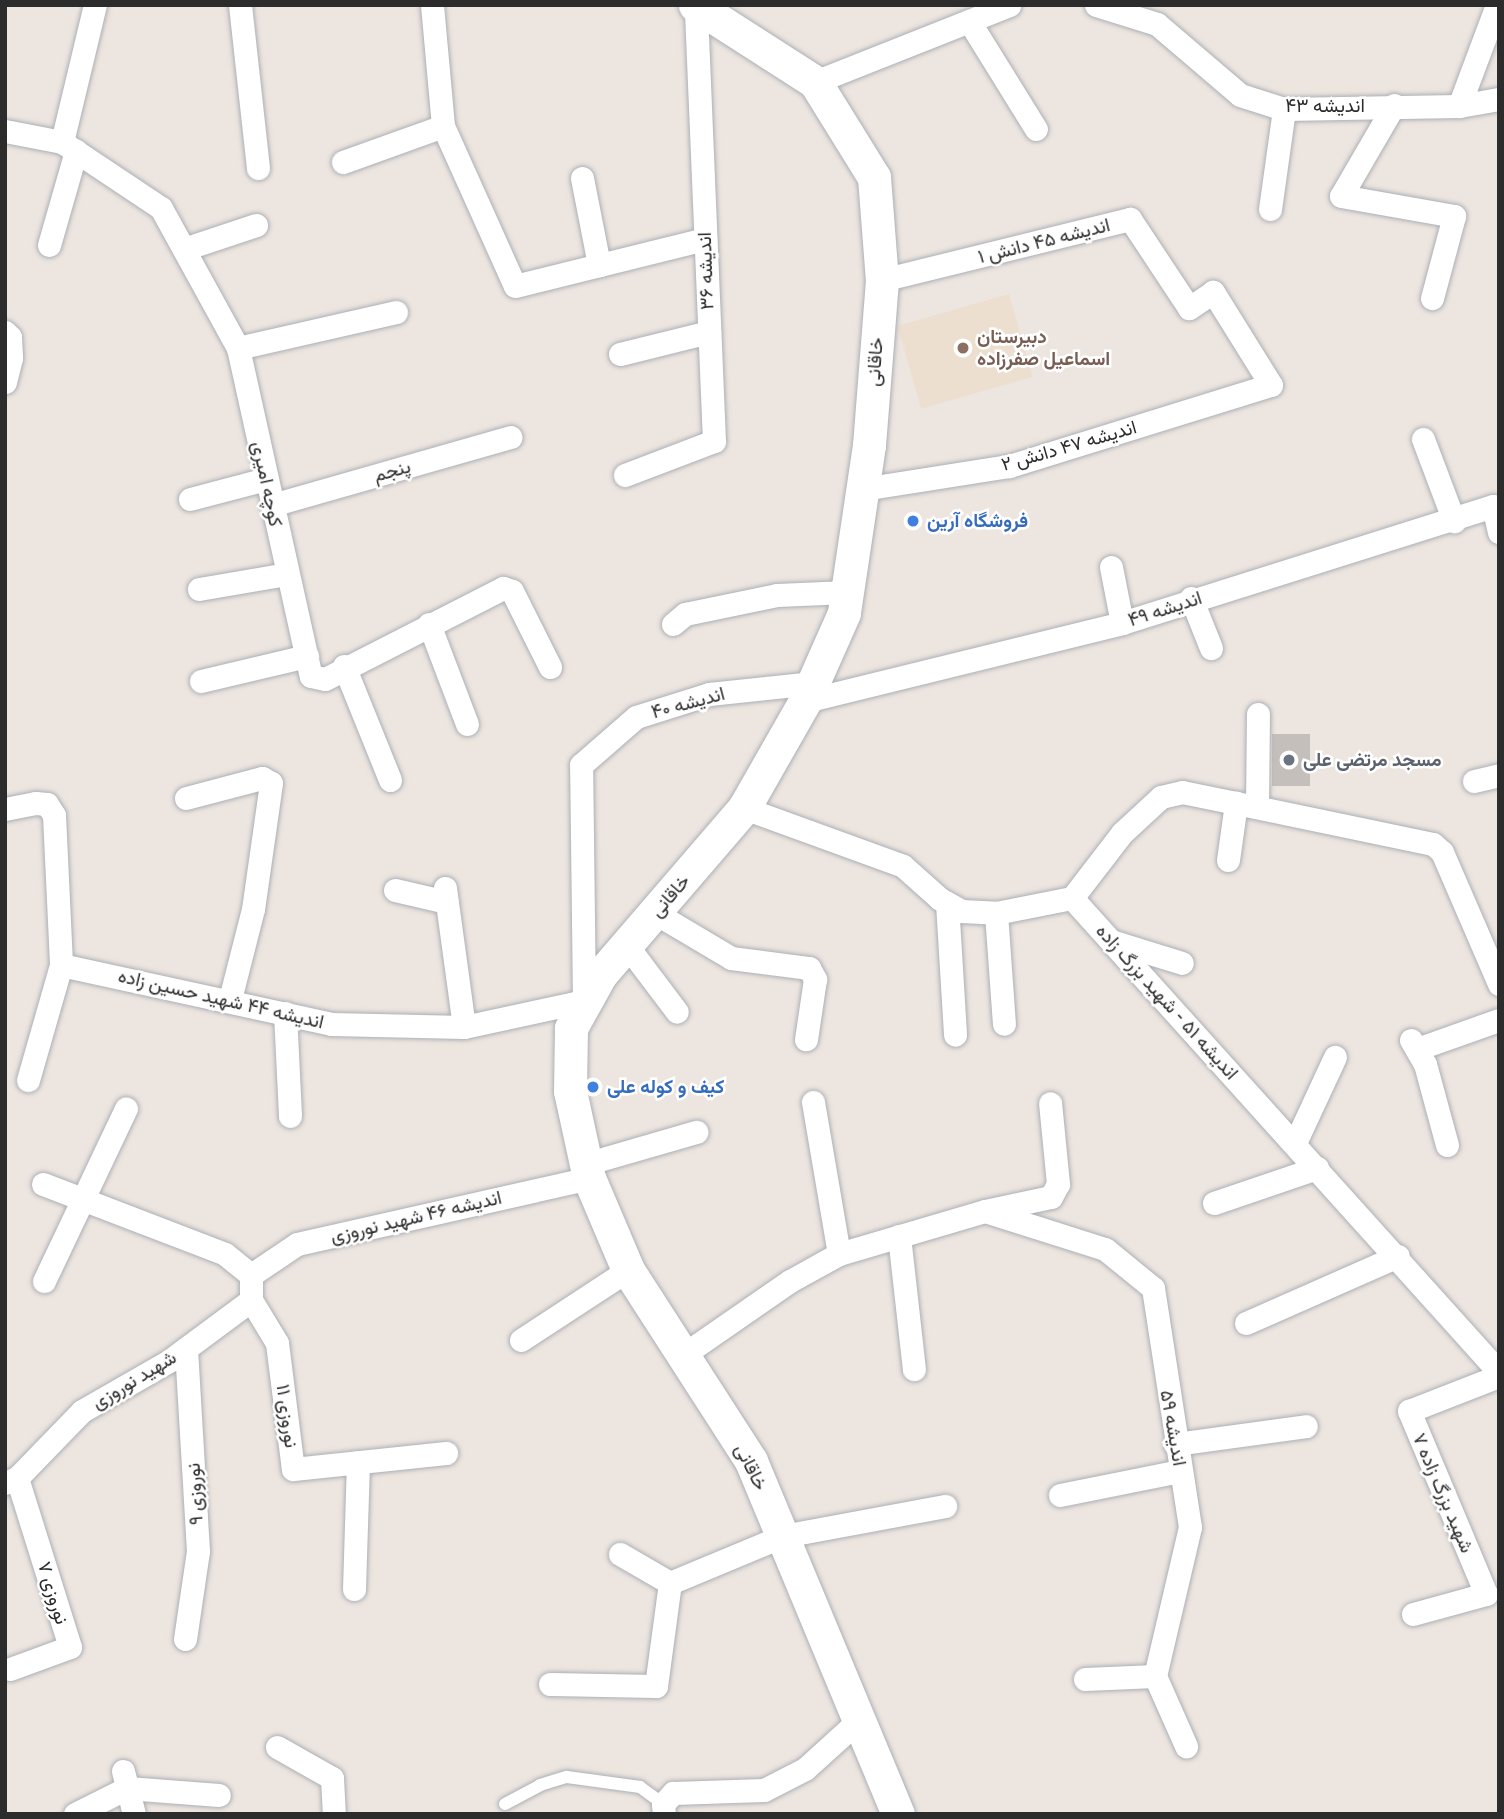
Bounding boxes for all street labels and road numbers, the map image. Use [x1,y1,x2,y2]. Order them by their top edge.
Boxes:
street label: اندیشه ۴۳ [1285,95,1365,117]
street label: اندیشه ۴۵ دانش ۱ [976,214,1112,268]
street label: اندیشه ۳۶ [693,232,719,310]
street label: خاقانی [862,337,888,387]
street label: اندیشه ۴۷ دانش ۲ [999,416,1139,476]
street label: کوچه امیری [247,439,287,529]
street label: پنجم [371,455,413,487]
street label: اندیشه ۴۹ [1125,586,1205,632]
street label: اندیشه ۴۰ [649,682,727,724]
street label: خاقانی [645,870,695,922]
street label: اندیشه ۵۱ - شهید بزرگ زاده [1091,920,1243,1084]
street label: اندیشه ۴۴ شهید حسین زاده [116,964,326,1034]
street label: اندیشه ۴۶ شهید نوروزی [328,1186,504,1248]
street label: شهید نوروزی [88,1346,180,1414]
street label: نوروزی ۱۱ [271,1383,303,1449]
street label: اندیشه ۵۹ [1155,1388,1191,1468]
street label: شهید بزرگ زاده ۷ [1408,1430,1478,1556]
street label: خاقانی [730,1440,772,1494]
street label: نوروزی ۹ [182,1462,208,1526]
street label: نوروزی ۷ [33,1559,73,1627]

